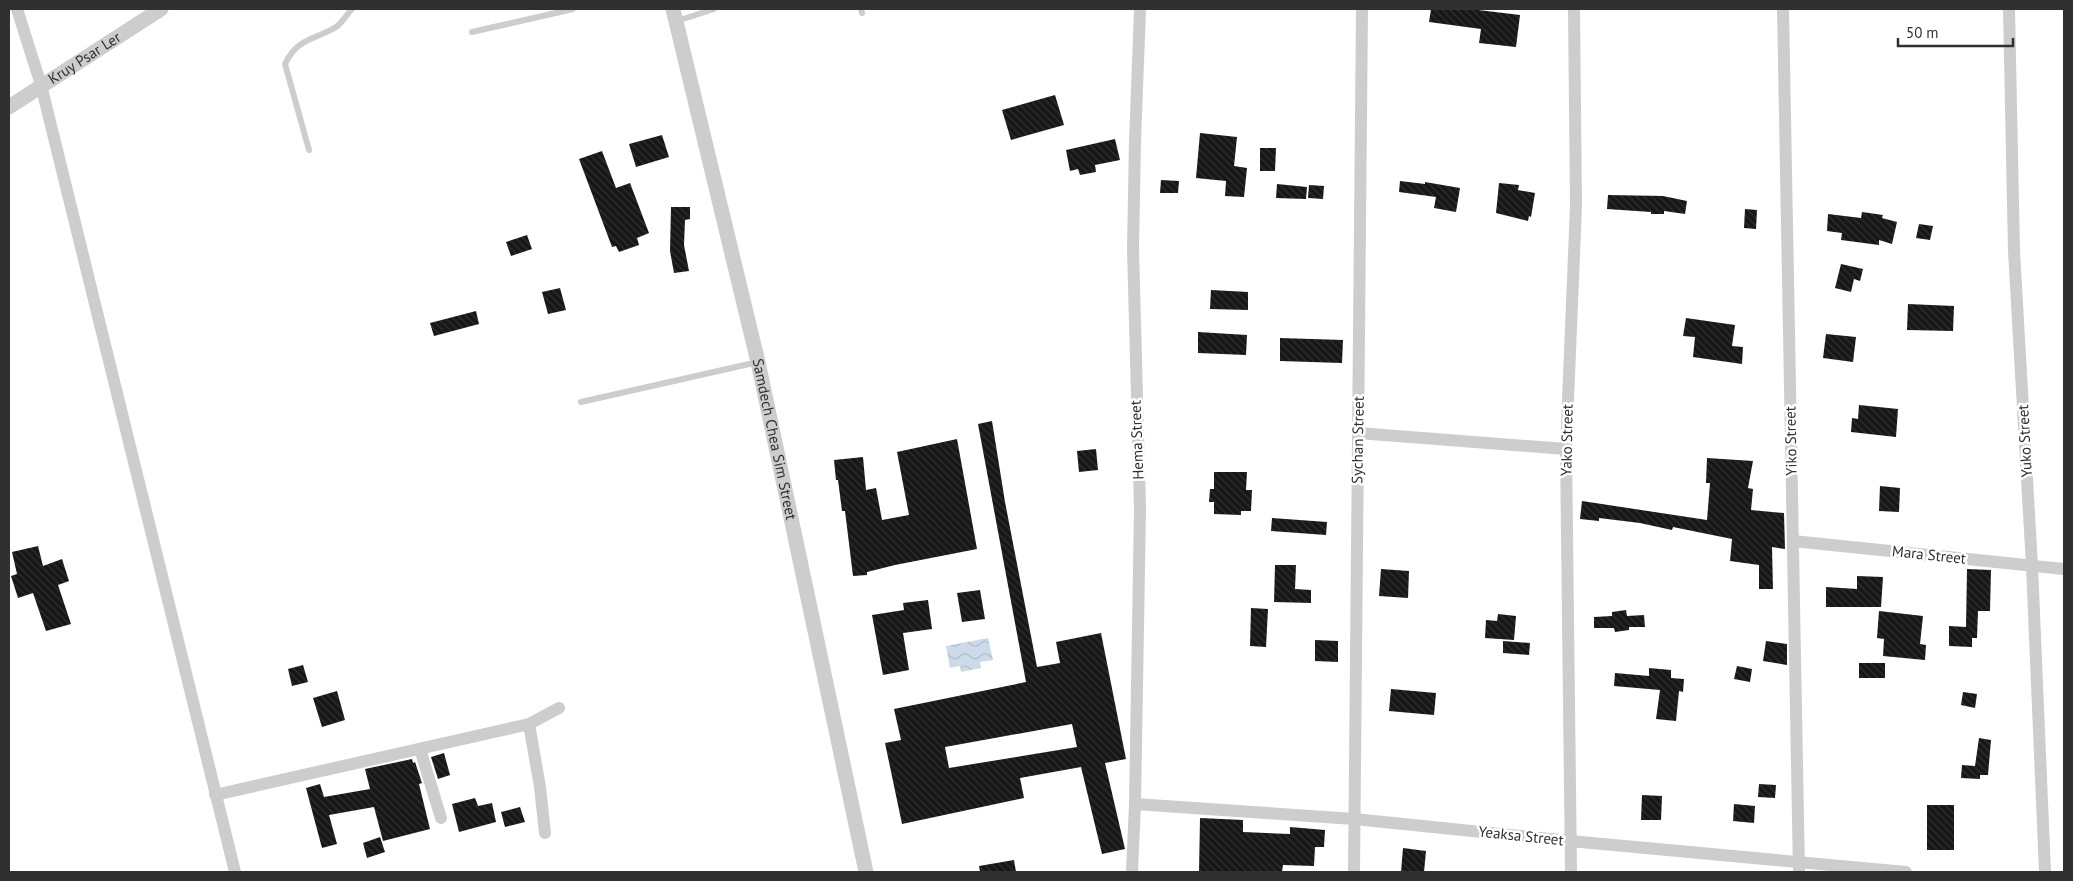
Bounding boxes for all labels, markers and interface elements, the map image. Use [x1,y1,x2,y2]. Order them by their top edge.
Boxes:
scale bar [1898,15,2013,47]
text: 50 m [1906,23,1939,42]
street label: Kruy Psar Ler [44,27,124,88]
street label: Samdech Chea Sim Street [748,357,801,522]
street label: Sychan Street [1347,396,1368,484]
street label: Hema Street [1126,400,1147,480]
street label: Yako Street [1556,404,1577,476]
street label: Yuko Street [2013,404,2036,478]
street label: Yiko Street [1780,406,1801,476]
street label: Mara Street [1891,541,1967,568]
street label: Yeaksa Street [1478,822,1565,849]

